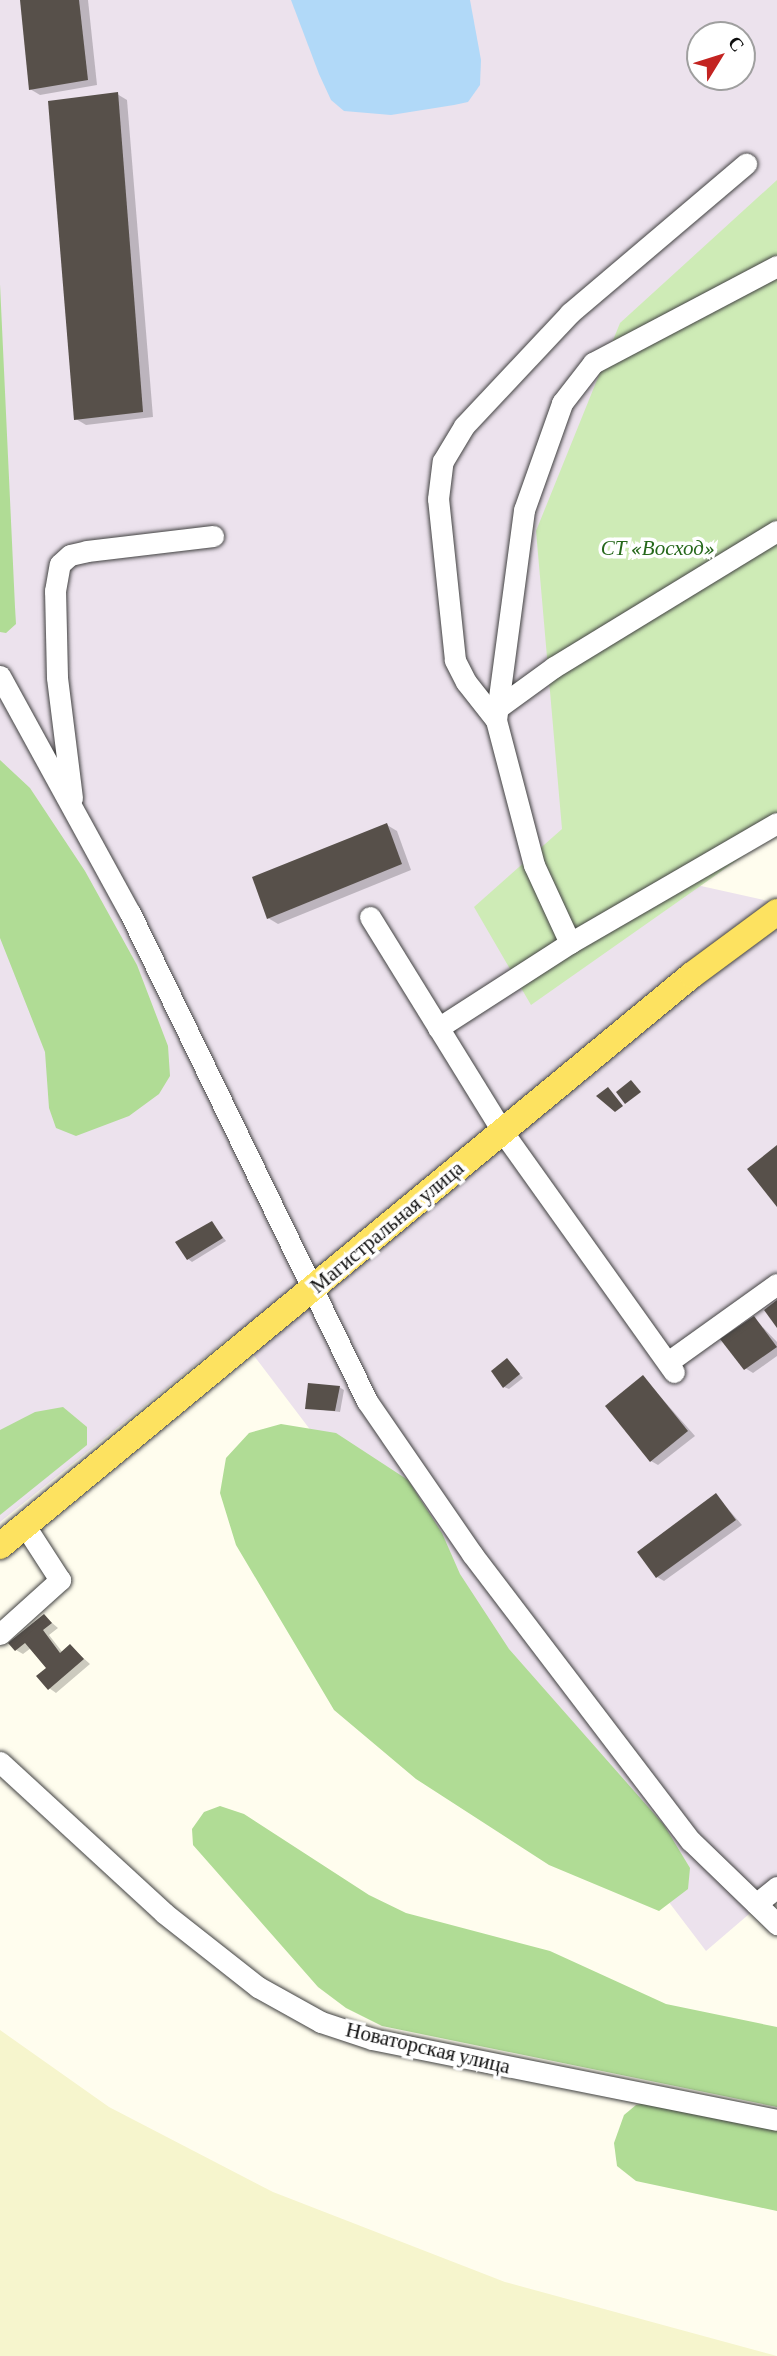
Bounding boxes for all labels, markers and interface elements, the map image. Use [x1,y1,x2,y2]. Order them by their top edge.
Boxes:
north arrow [686,21,756,91]
text: С [724,32,749,56]
park label: СТ «Восход» [601,535,715,561]
street label: Магистральная улица [305,1155,469,1299]
street label: Новаторская улица [343,2017,513,2079]

